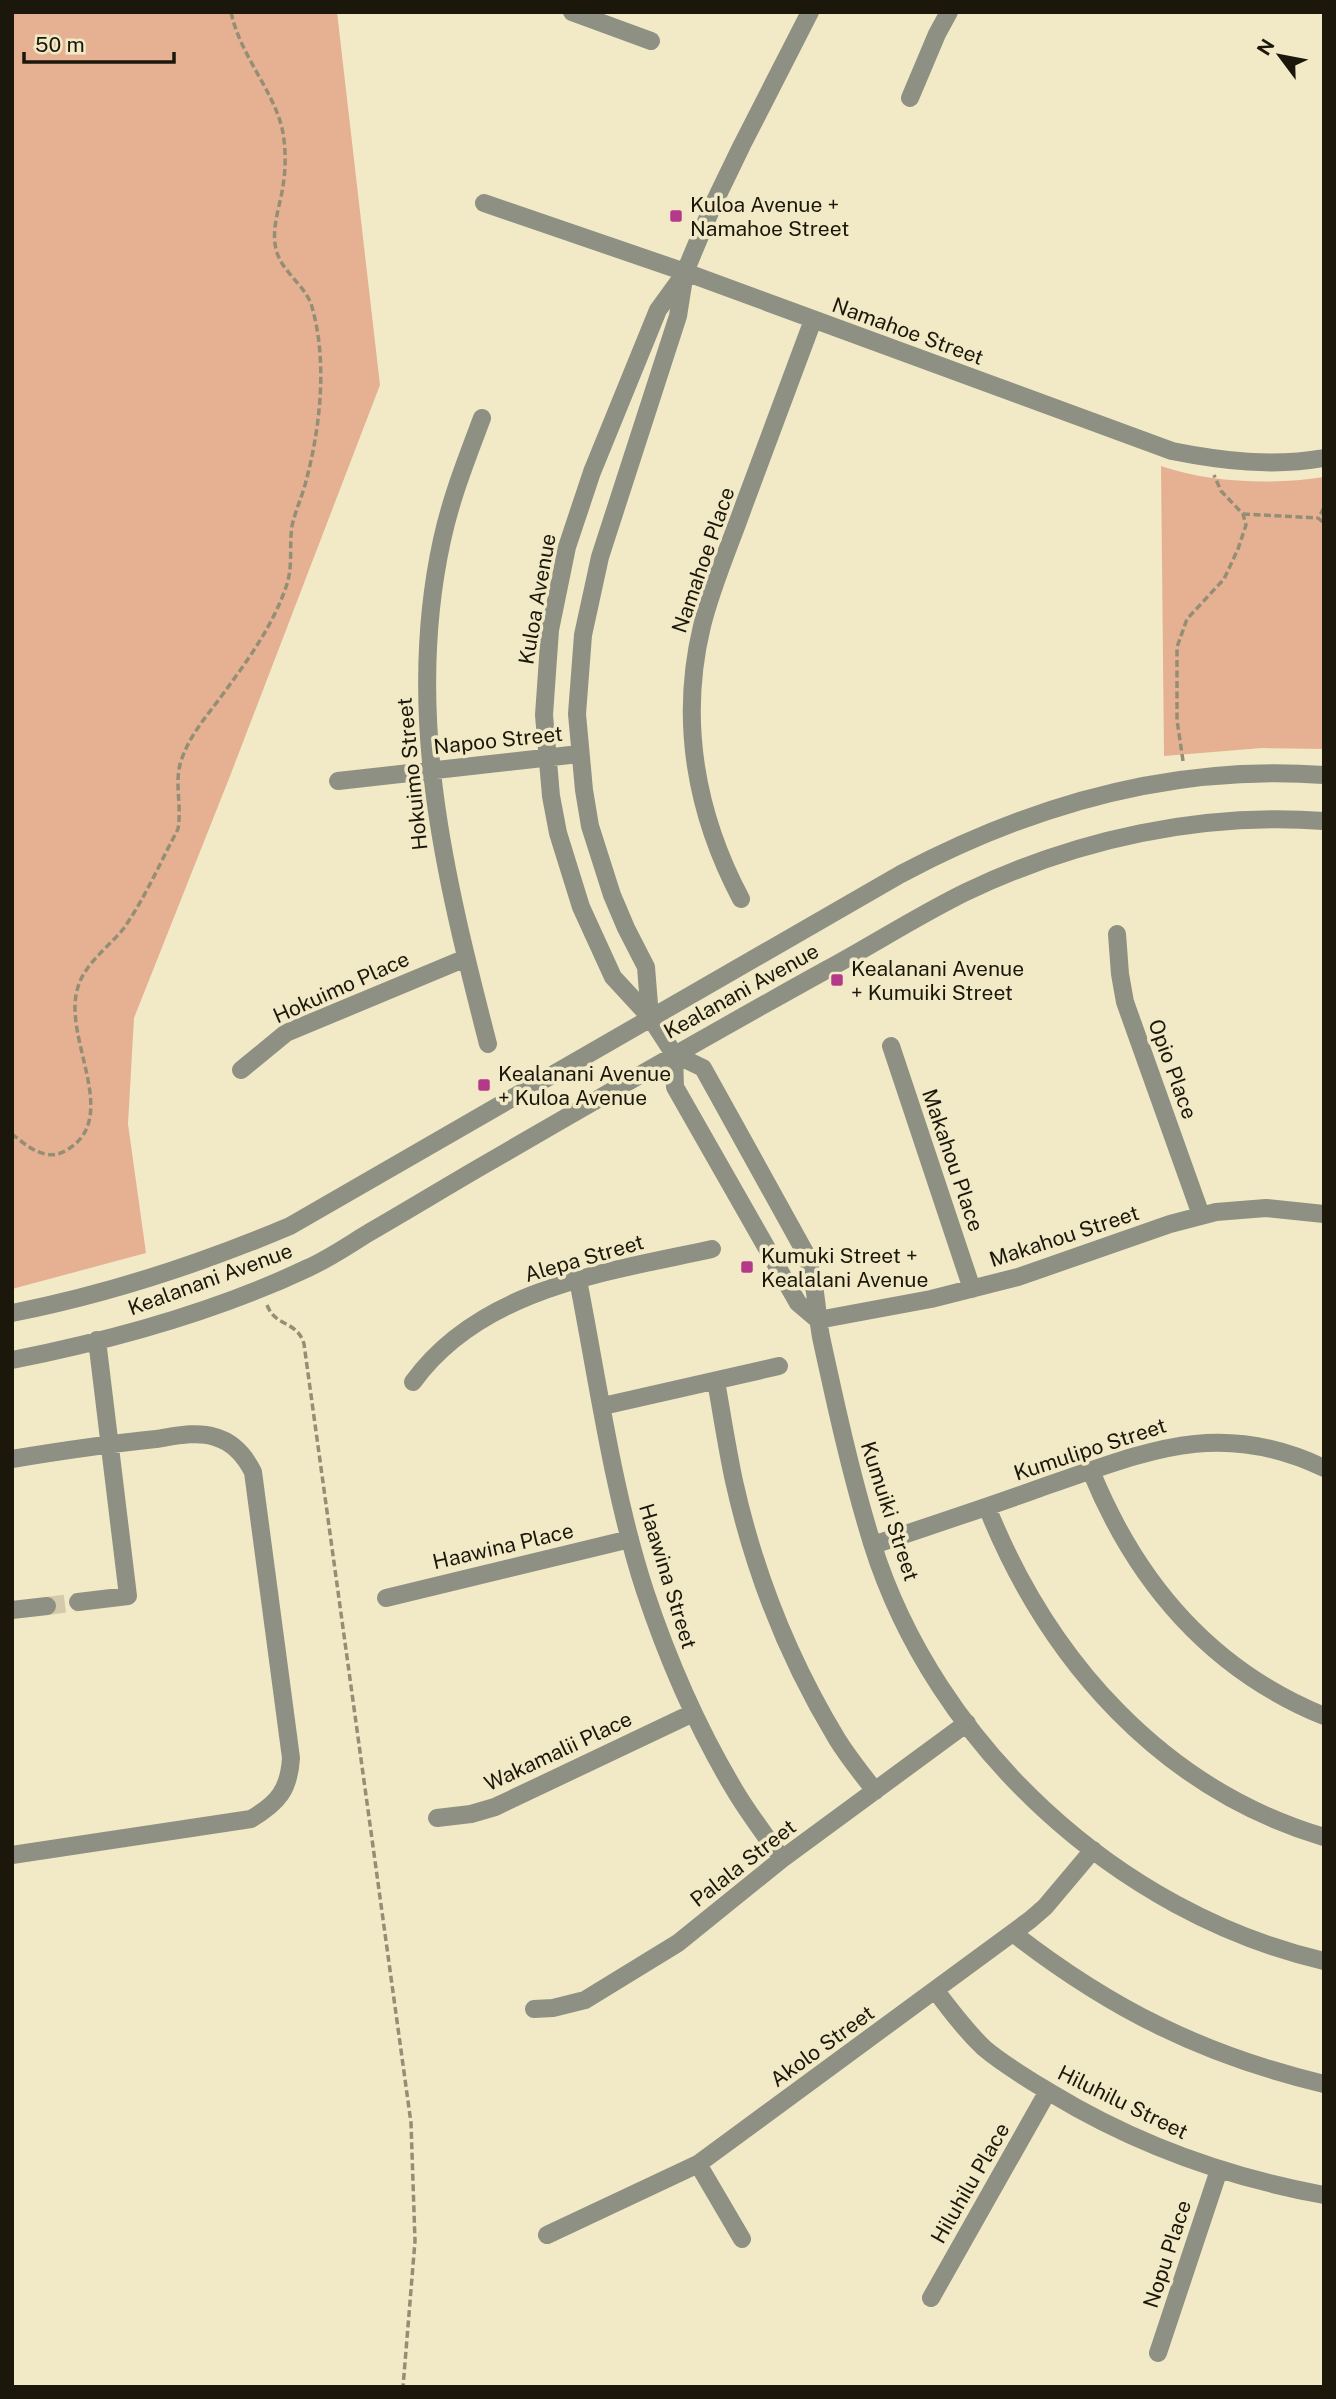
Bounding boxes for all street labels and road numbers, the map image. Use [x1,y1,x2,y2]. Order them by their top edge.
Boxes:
street label: Namahoe Street [829,292,987,370]
street label: Namahoe Place [666,484,740,636]
street label: Kuloa Avenue [513,532,561,666]
street label: Hokuimo Street [392,696,432,852]
street label: Napoo Street [432,721,564,759]
street label: Kealanani Avenue [659,938,823,1044]
street label: Hokuimo Place [269,946,413,1028]
street label: Opio Place [1143,1016,1203,1122]
street label: Makahou Place [917,1085,989,1235]
street label: Makahou Street [986,1200,1142,1272]
street label: Alepa Street [521,1229,647,1287]
street label: Kealanani Avenue [124,1238,296,1320]
street label: Kumulipo Street [1011,1413,1169,1485]
street label: Kumuiki Street [856,1438,924,1584]
street label: Haawina Street [634,1500,702,1652]
street label: Haawina Place [430,1518,576,1574]
street label: Wakamalii Place [480,1706,636,1796]
street label: Palala Street [685,1814,801,1912]
street label: Akolo Street [765,2000,879,2092]
street label: Hiluhilu Street [1054,2060,1192,2144]
street label: Hiluhilu Place [925,2118,1015,2248]
street label: Nopu Place [1138,2197,1196,2311]

